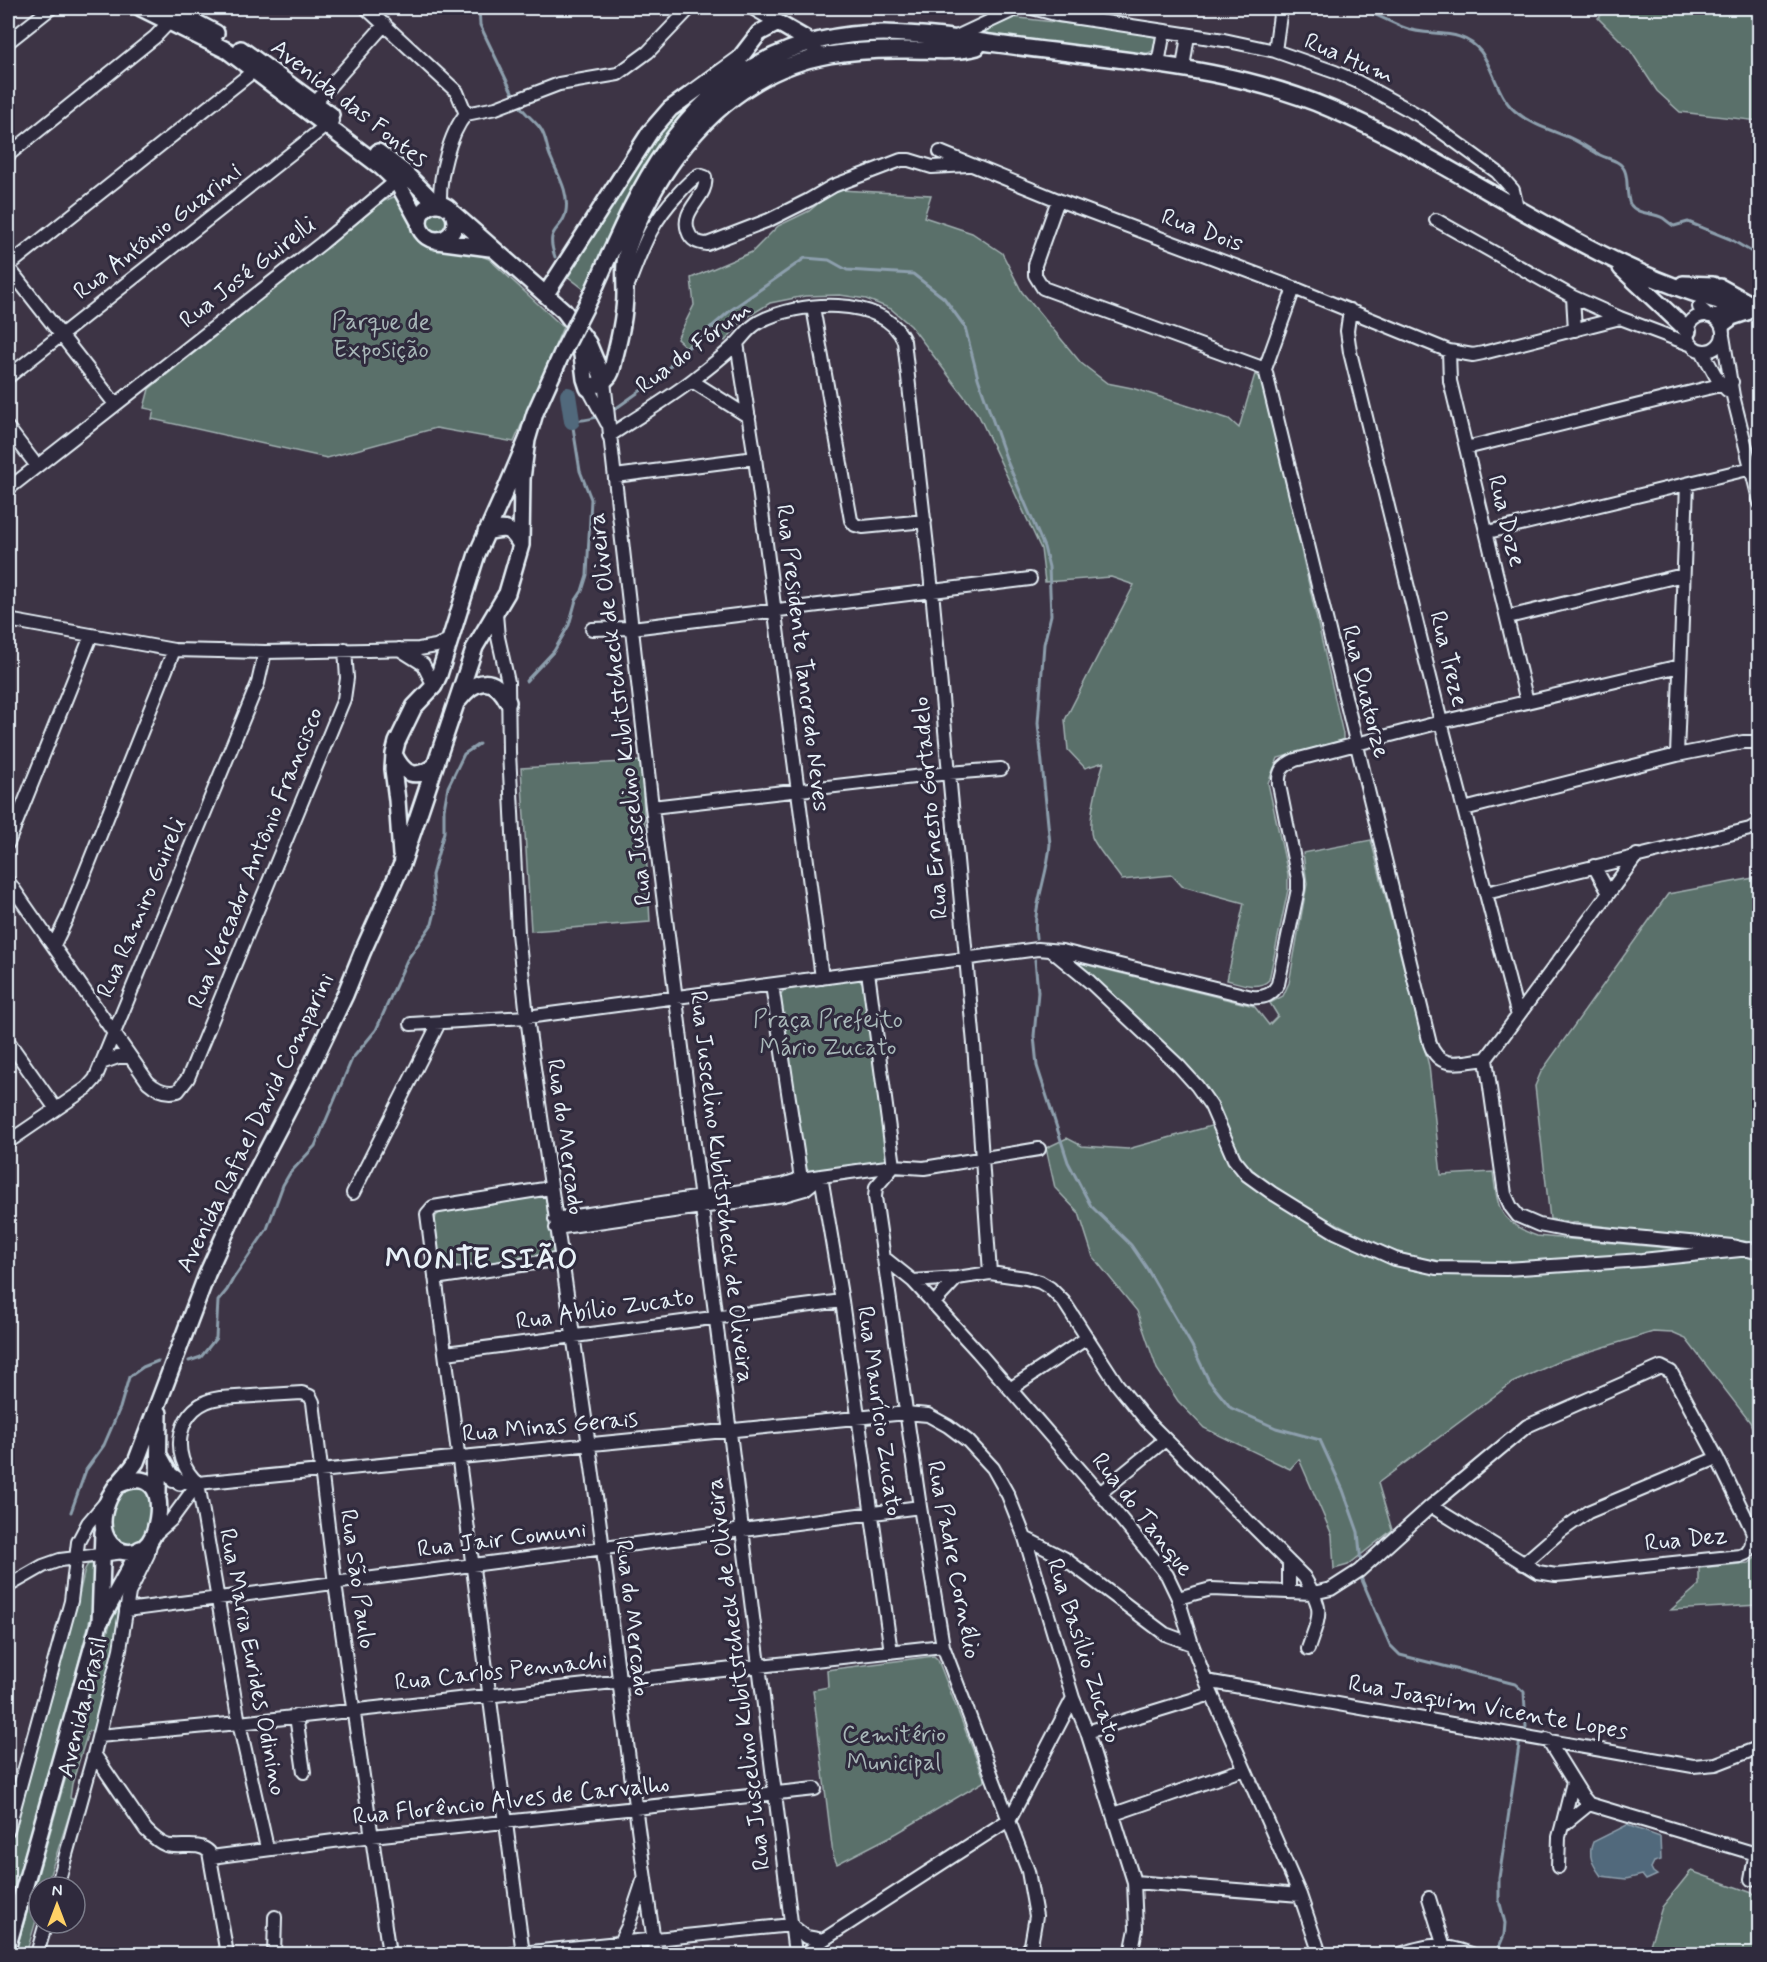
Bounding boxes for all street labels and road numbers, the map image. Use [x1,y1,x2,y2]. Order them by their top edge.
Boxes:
street label: Rua Hum [1299,26,1399,92]
street label: Avenida das Fontes [264,33,434,175]
street label: Rua Antônio Guarini [68,157,248,307]
street label: Rua Dois [1157,202,1247,260]
street label: Rua José Guirelli [173,210,323,336]
street label: Rua do Fórum [630,294,758,402]
street label: Rua Doze [1480,472,1532,570]
street label: Rua Presidente Tancredo Neves [768,502,836,814]
street label: Rua Juscelino Kubitstcheck de Oliveira [582,511,660,907]
street label: Rua Treze [1421,608,1475,710]
street label: Rua Quatorze [1333,622,1397,762]
street label: Rua Ernesto Gortadelo [906,695,956,921]
street label: Rua Vereador Antônio Francisco [181,703,331,1013]
street label: Rua Ramiro Guireli [90,813,194,1003]
street label: Avenida Rafael David Comparini [170,968,342,1278]
street label: Rua Juscelino Kubitstcheck de Oliveira [682,989,760,1385]
street label: Rua do Mercado [539,1057,591,1217]
street label: Rua Abílio Zucato [514,1282,696,1338]
street label: Rua Maurício Zucato [849,1304,909,1518]
street label: Rua Minas Gerais [461,1404,639,1450]
street label: Rua do Tanque [1084,1447,1200,1583]
street label: Rua Padre Cornélio [919,1458,987,1662]
street label: Rua Juscelino Kubitstcheck de Oliveira [700,1476,778,1872]
street label: Rua São Paulo [332,1507,382,1651]
street label: Rua Jair Comuni [416,1514,588,1566]
street label: Rua Dez [1643,1520,1729,1560]
street label: Rua Maria Eurides Odinino [211,1526,293,1798]
street label: Rua do Mercado [607,1538,657,1698]
street label: Rua Basílio Zucato [1039,1555,1127,1747]
street label: Avenida Brasil [51,1633,115,1781]
street label: Rua Carlos Pennachi [393,1645,609,1699]
street label: Rua Joaquim Vicente Lopes [1346,1668,1631,1748]
street label: Rua Florêncio Alves de Carvalho [351,1769,671,1833]

